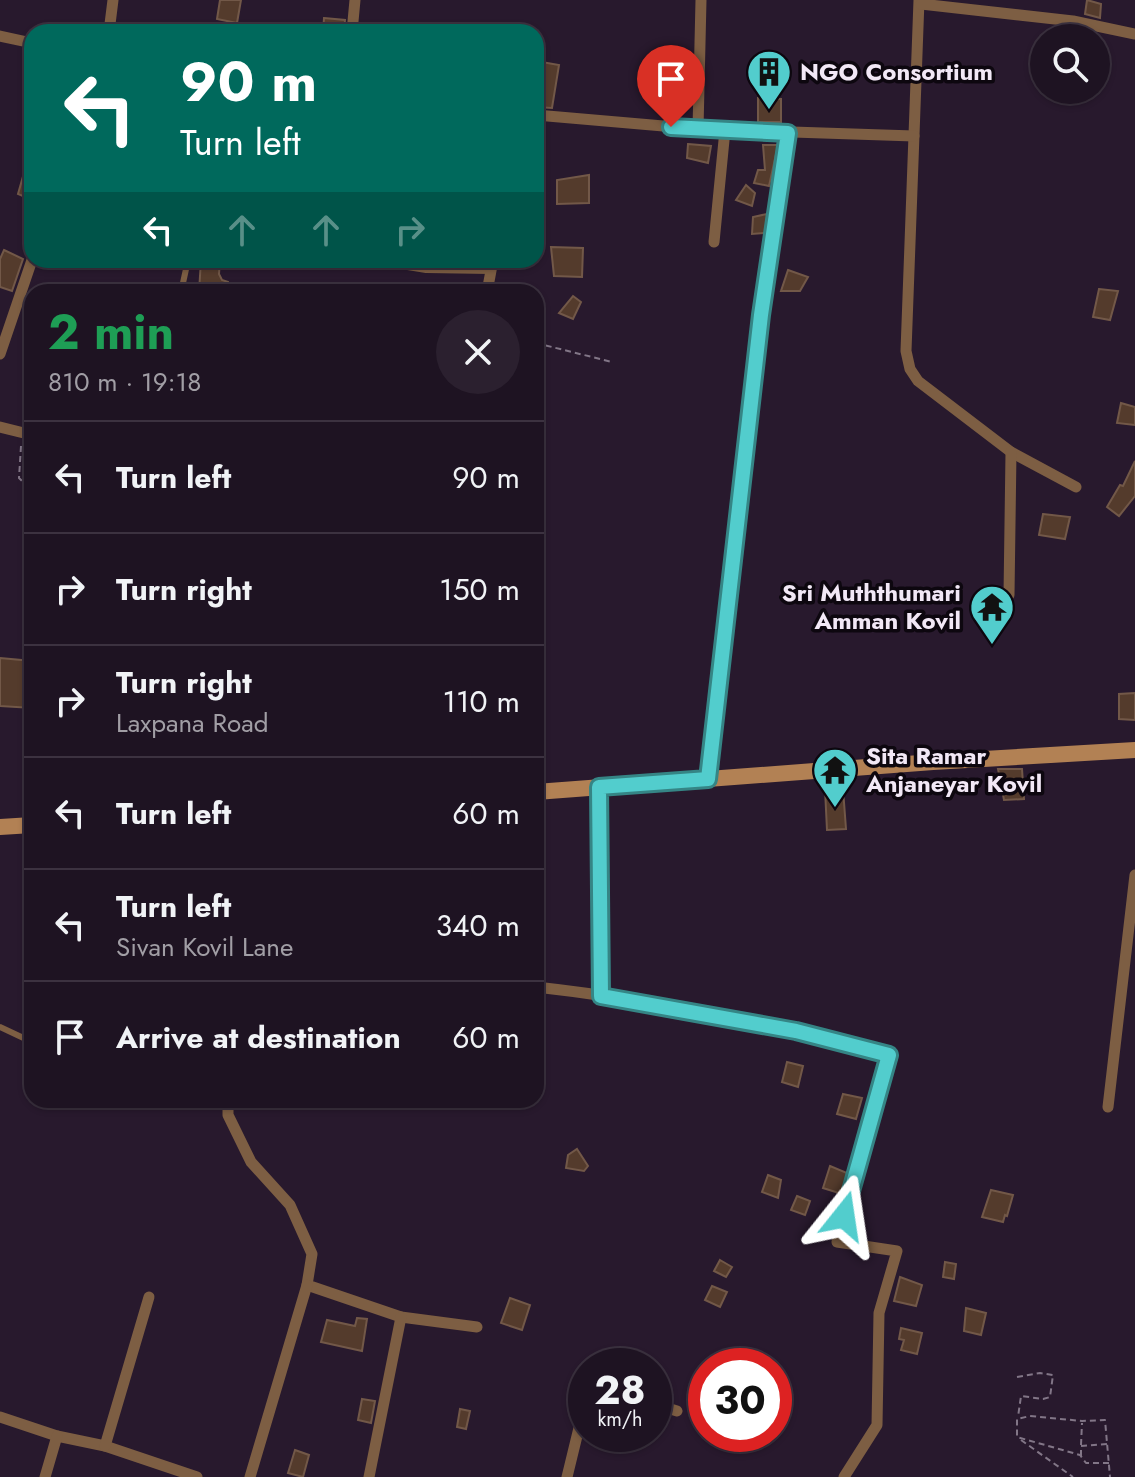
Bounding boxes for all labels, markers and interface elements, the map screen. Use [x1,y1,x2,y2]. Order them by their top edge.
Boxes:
map controls [1030,24,1110,104]
button: search [1030,24,1110,104]
text: 90 m [180,41,317,122]
pin [637,45,705,127]
building icon: NGO Consortium [745,48,793,111]
place label: NGO Consortium [800,54,993,89]
icon: left [48,56,152,160]
icon: arrive [649,57,693,101]
text: Turn left [180,116,301,168]
icon: left [136,208,180,252]
icon: ahead [220,208,264,252]
icon: ahead [304,208,348,252]
icon: right [388,208,432,252]
text: 2 min [48,298,174,367]
button: close [436,310,520,394]
text: 810 m · 19:18 [48,363,201,401]
icon: left [48,455,92,499]
text: Turn left [116,456,231,499]
text: 90 m [452,456,520,499]
icon: right [48,567,92,611]
text: Turn right [116,568,252,611]
text: 150 m [439,568,520,611]
place label: Sri Muththumari Amman Kovil [782,575,961,638]
temple icon: Sri Muththumari Amman Kovil [968,583,1016,646]
text: Turn right [116,661,252,704]
icon: right [48,679,92,723]
text: 110 m [443,680,520,723]
text: Laxpana Road [116,704,269,742]
place label: Sita Ramar Anjaneyar Kovil [865,738,1042,801]
temple icon: Sita Ramar Anjaneyar Kovil [811,746,859,809]
icon: left [48,791,92,835]
text: Turn left [116,792,231,835]
text: 60 m [452,792,520,835]
text: Turn left [116,885,231,928]
icon: left [48,903,92,947]
text: 340 m [436,904,520,947]
text: Sivan Kovil Lane [116,928,293,966]
icon: arrive [48,1015,92,1059]
text: Arrive at destination [116,1016,401,1059]
text: 60 m [452,1016,520,1059]
position arrow [802,1174,886,1258]
speed limit sign: 30 [688,1348,792,1452]
text: 28 [594,1361,646,1419]
text: km/h [597,1405,643,1434]

